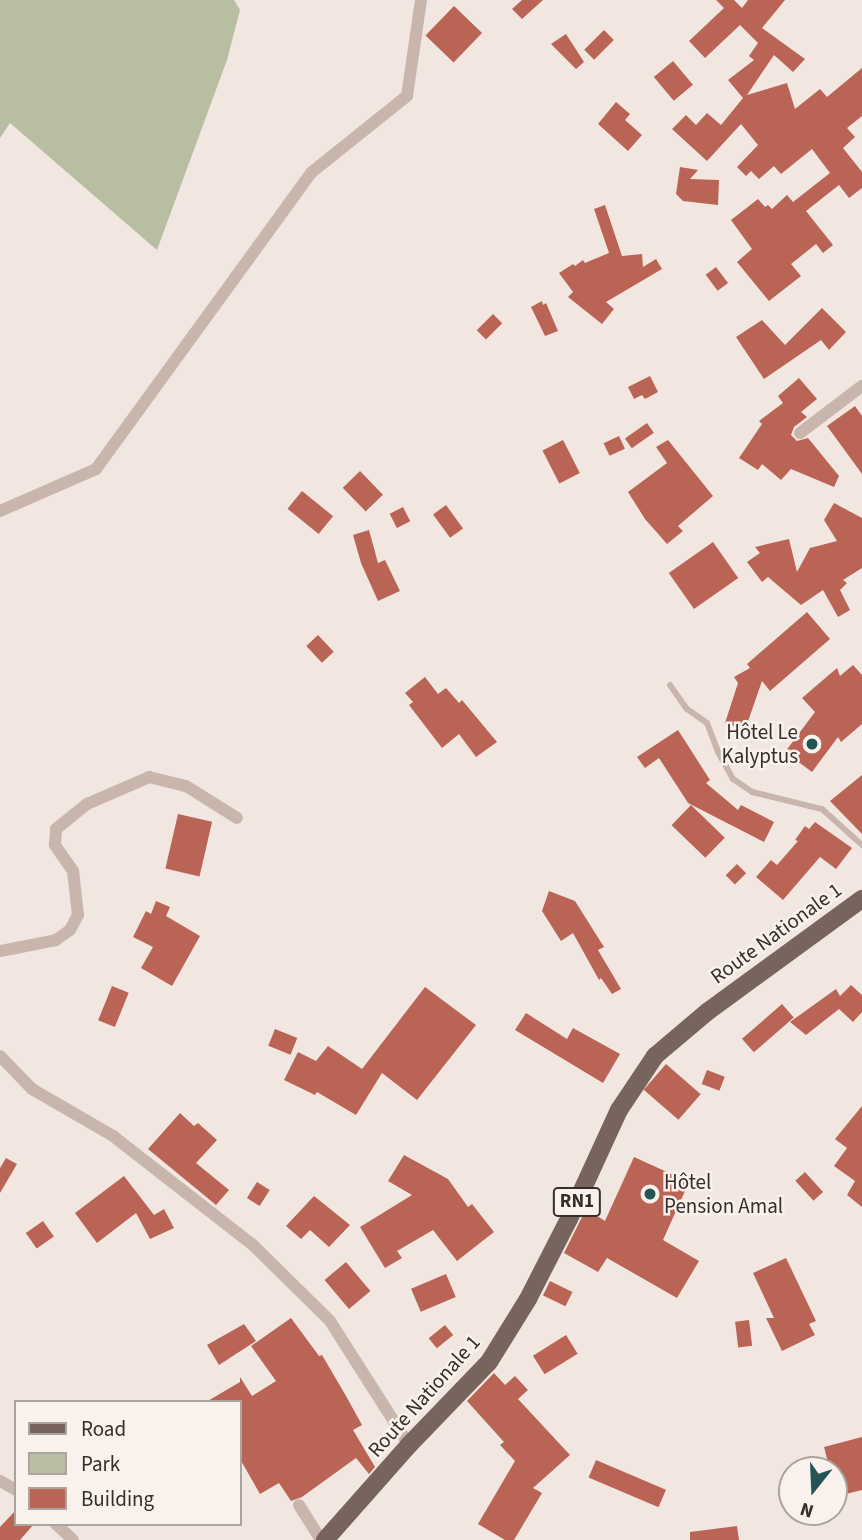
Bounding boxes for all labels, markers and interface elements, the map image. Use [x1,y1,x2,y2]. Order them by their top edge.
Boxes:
place label: Hôtel Le Kalyptus [721,719,798,769]
marker: Hôtel Le Kalyptus [804,736,820,752]
street label: Route Nationale 1 [705,877,847,989]
place label: Hôtel Pension Amal [664,1169,783,1219]
road number: RN1 [552,1186,602,1218]
marker: Hôtel Pension Amal [642,1186,658,1202]
street label: Route Nationale 1 [362,1330,486,1462]
legend [14,1400,242,1526]
text: Road [81,1414,126,1444]
text: Park [81,1449,120,1479]
north arrow [778,1456,848,1526]
text: Building [81,1484,154,1514]
text: N [797,1495,817,1524]

